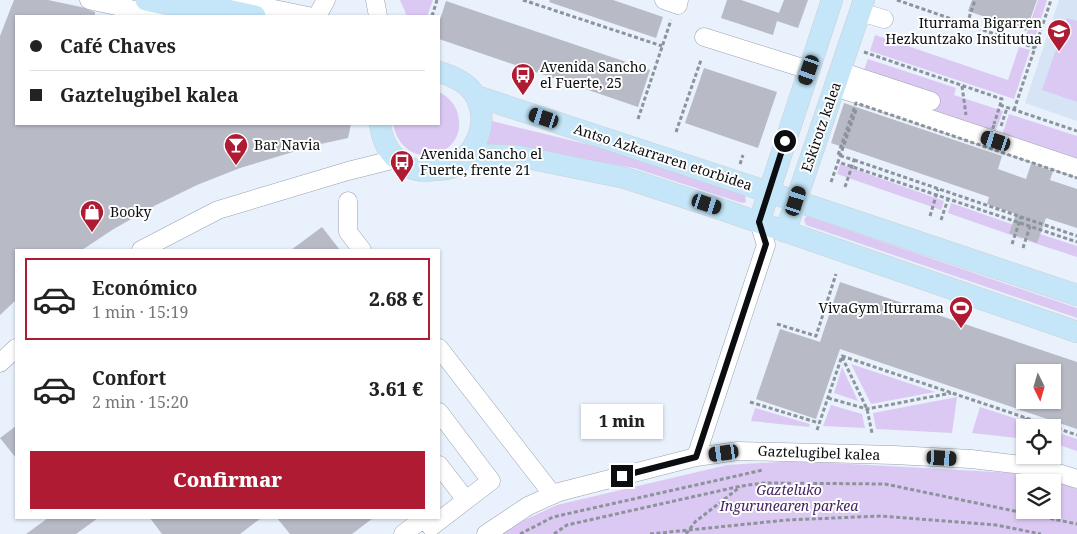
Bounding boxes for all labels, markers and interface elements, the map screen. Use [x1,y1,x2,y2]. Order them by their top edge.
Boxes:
place label: Iturrama Bigarren Hezkuntzako Institutua [885,13,1042,48]
school or university icon: Iturrama Bigarren Hezkuntzako Institutua [1046,18,1072,52]
text: Café Chaves [60,33,176,59]
car [797,53,820,87]
place label: Avenida Sancho el Fuerte, 25 [540,57,647,92]
bus stop icon: Avenida Sancho el Fuerte, 25 [510,62,536,96]
street label: Eskirotz kalea [796,79,845,174]
text: Gaztelugibel kalea [60,82,239,108]
car [527,106,560,130]
street label: Antso Azkarraren etorbidea [571,119,755,194]
car [979,129,1012,153]
route start [774,130,796,152]
bar icon: Bar Navia [223,132,249,166]
place label: Bar Navia [254,135,320,154]
place label: Avenida Sancho el Fuerte, frente 21 [420,144,543,179]
bus stop icon: Avenida Sancho el Fuerte, frente 21 [389,149,415,183]
car [784,184,807,218]
car [690,192,723,216]
shop icon: Booky [79,199,105,233]
place label: Booky [110,202,152,221]
text: Económico [92,275,198,301]
icon: car [32,277,77,322]
text: 2.68 € [369,286,423,312]
sports icon: VivaGym Iturrama [948,295,974,329]
place label: VivaGym Iturrama [818,298,944,317]
text: 1 min · 15:19 [92,301,188,323]
north arrow [1016,364,1061,409]
map controls [1016,364,1061,519]
text: Confort [92,365,166,391]
icon: car [32,367,77,412]
text: 3.61 € [369,376,423,402]
text: 2 min · 15:20 [92,391,188,413]
callout: 1 min [581,404,663,438]
text: 1 min [599,410,645,432]
button: locate [1016,419,1061,464]
street label: Gaztelugibel kalea [757,441,881,464]
car [708,443,739,463]
car [926,450,957,466]
button: Confirmar [30,451,425,509]
route end [611,465,633,487]
button: layers [1016,474,1061,519]
park label: Gazteluko Ingurunearen parkea [719,480,859,515]

